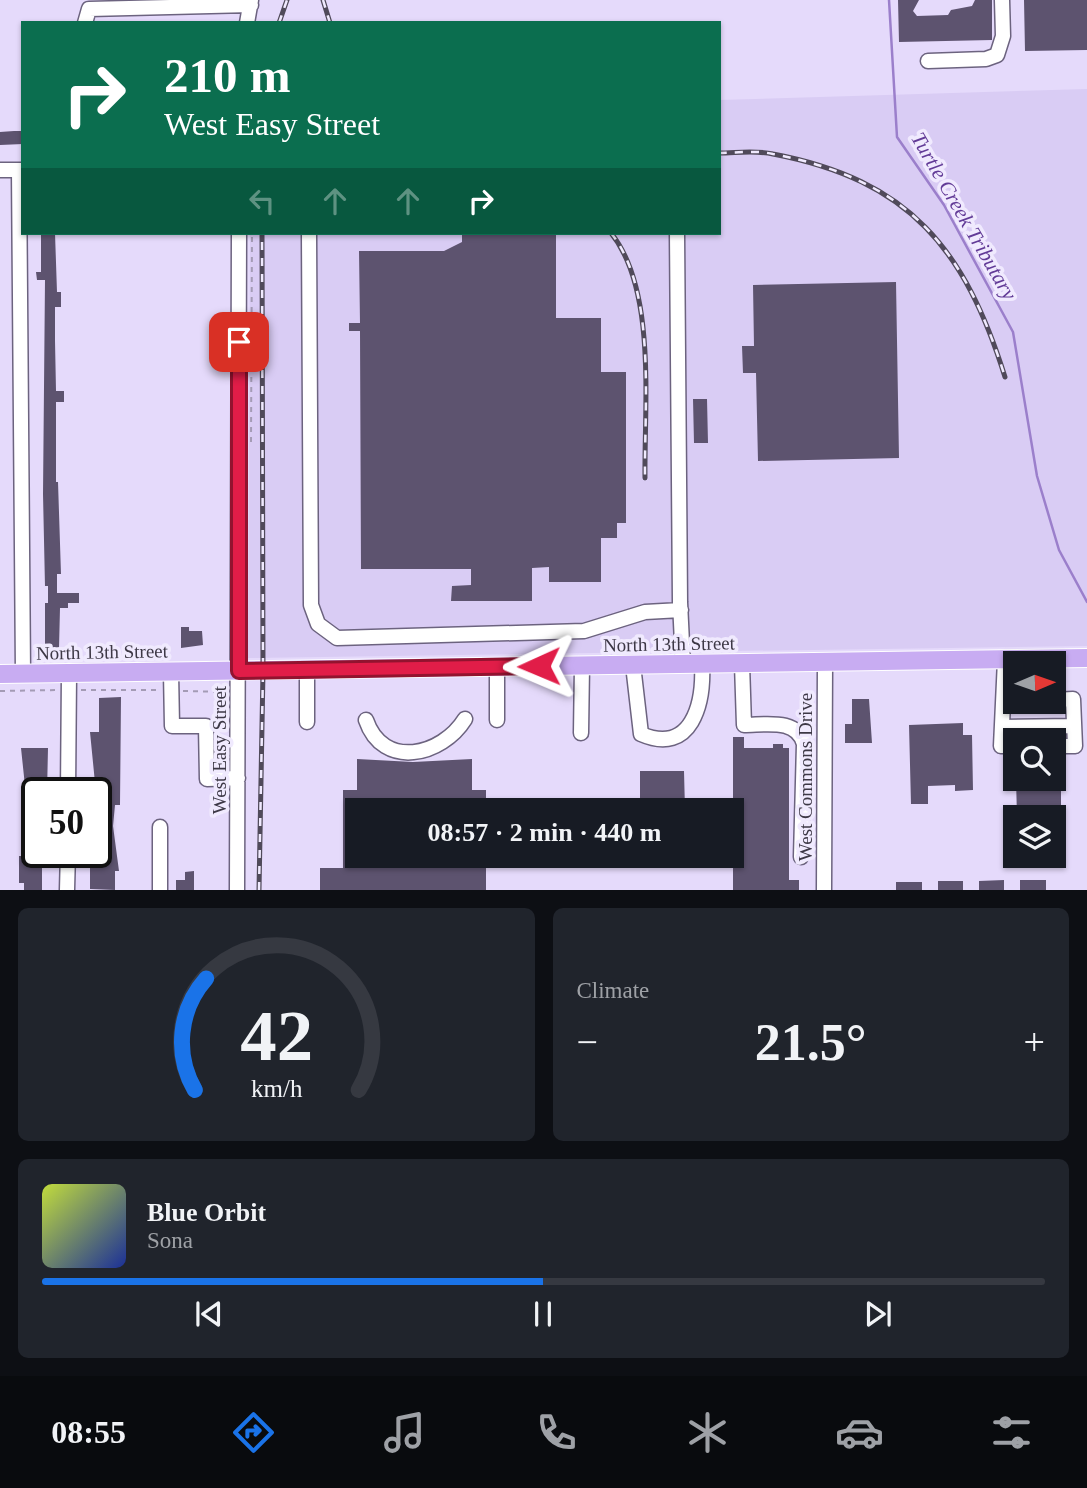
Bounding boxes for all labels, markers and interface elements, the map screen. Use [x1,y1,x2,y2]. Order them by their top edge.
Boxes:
text: 210 m [164,48,291,103]
icon: right [49,49,140,140]
text: West Easy Street [164,106,380,142]
water label: Turtle Creek Tributary [906,128,1022,305]
icon: left [243,182,281,220]
icon: ahead [316,182,354,220]
icon: ahead [389,182,427,220]
icon: right [462,182,500,220]
pin [209,312,269,372]
icon: arrive [220,323,258,361]
position arrow [502,629,576,703]
street label: North 13th Street [603,632,736,656]
street label: North 13th Street [36,640,169,664]
north arrow [1003,651,1066,714]
map controls [1003,651,1066,868]
street label: West Easy Street [209,685,230,814]
street label: West Commons Drive [795,693,816,861]
button: search [1003,728,1066,791]
speed limit sign: 50 [21,777,112,868]
button: layers [1003,805,1066,868]
text: 08:57 · 2 min · 440 m [428,818,662,847]
text: Climate [577,978,649,1003]
text: 42 [240,996,313,1077]
text: 21.5° [755,1014,867,1071]
text: − [577,1021,598,1063]
text: + [1024,1021,1045,1063]
text: km/h [251,1075,302,1102]
text: Blue Orbit [147,1198,266,1227]
text: Sona [147,1228,193,1253]
icon: previous [190,1295,228,1333]
icon: pause [524,1295,562,1333]
icon: next [859,1295,897,1333]
icon: directions [229,1408,278,1457]
icon: music [380,1408,429,1457]
icon: phone [532,1408,581,1457]
icon: climate [683,1408,732,1457]
icon: car [835,1408,884,1457]
icon: filters [987,1408,1036,1457]
text: 08:55 [51,1414,126,1450]

